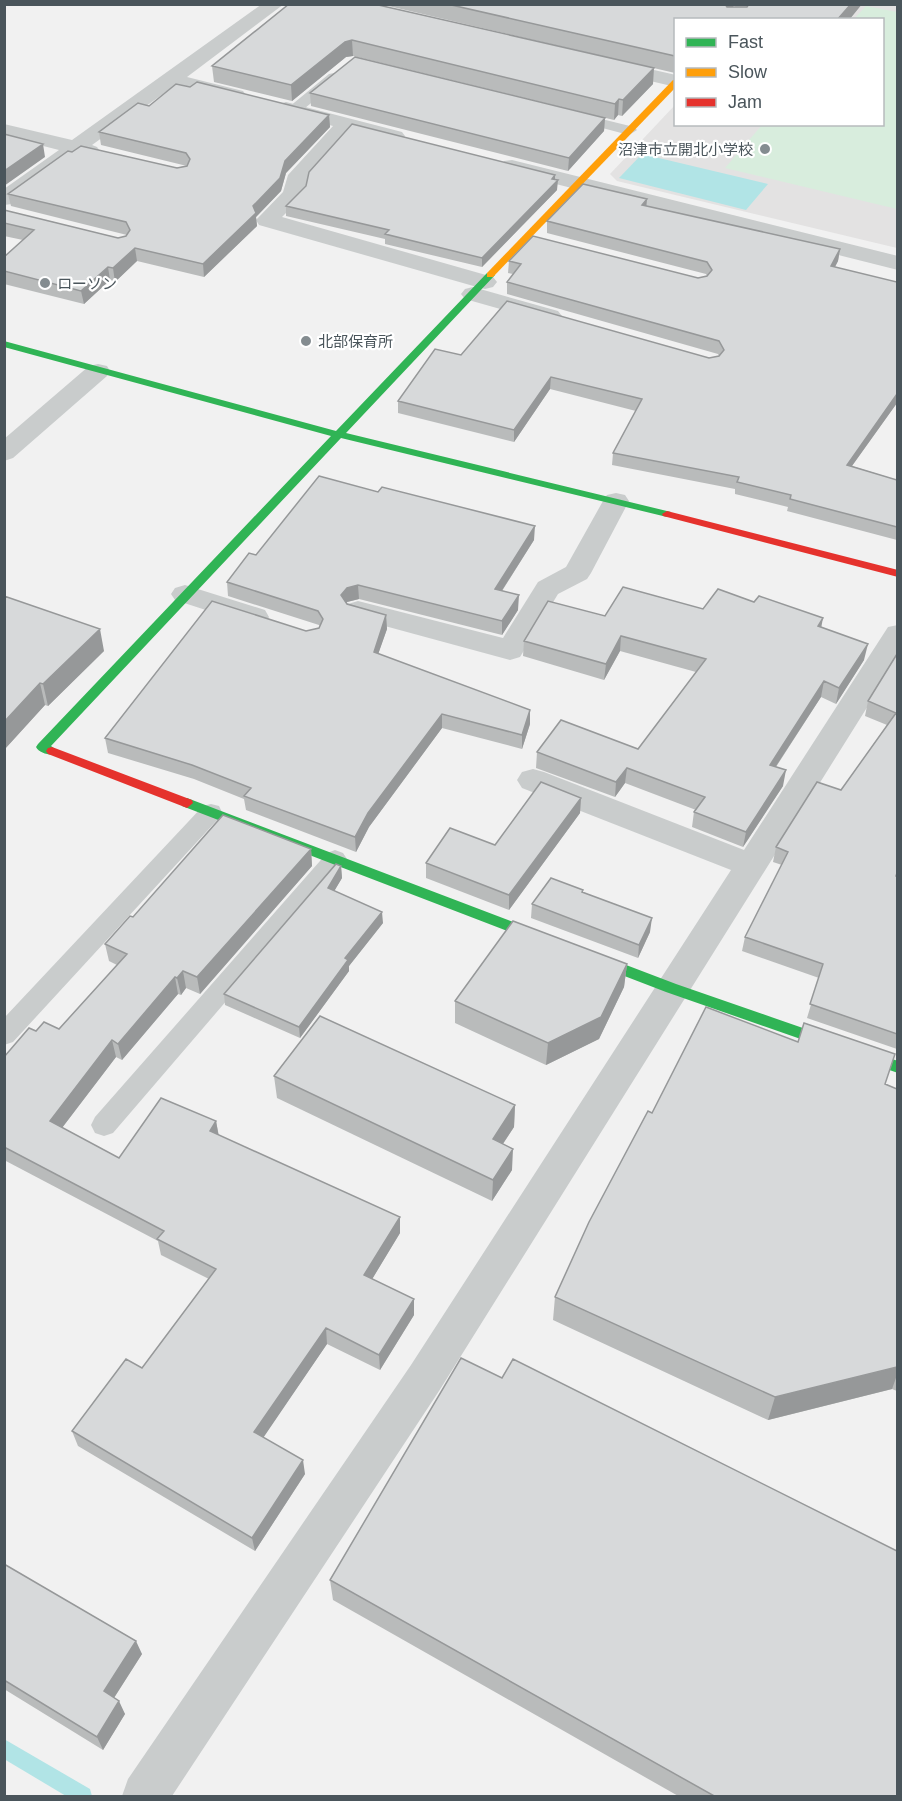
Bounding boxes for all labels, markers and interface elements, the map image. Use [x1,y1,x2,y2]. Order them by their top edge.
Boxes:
legend [674,18,884,126]
text: Fast [728,32,763,52]
text: Slow [728,62,768,82]
text: Jam [728,92,762,112]
place label: 沼津市立開北小学校 [618,141,753,158]
marker: 沼津市立開北小学校 [758,142,772,156]
place label: ローソン [57,275,117,292]
marker: ローソン [38,276,52,290]
place label: 北部保育所 [318,333,393,350]
marker: 北部保育所 [299,334,313,348]

